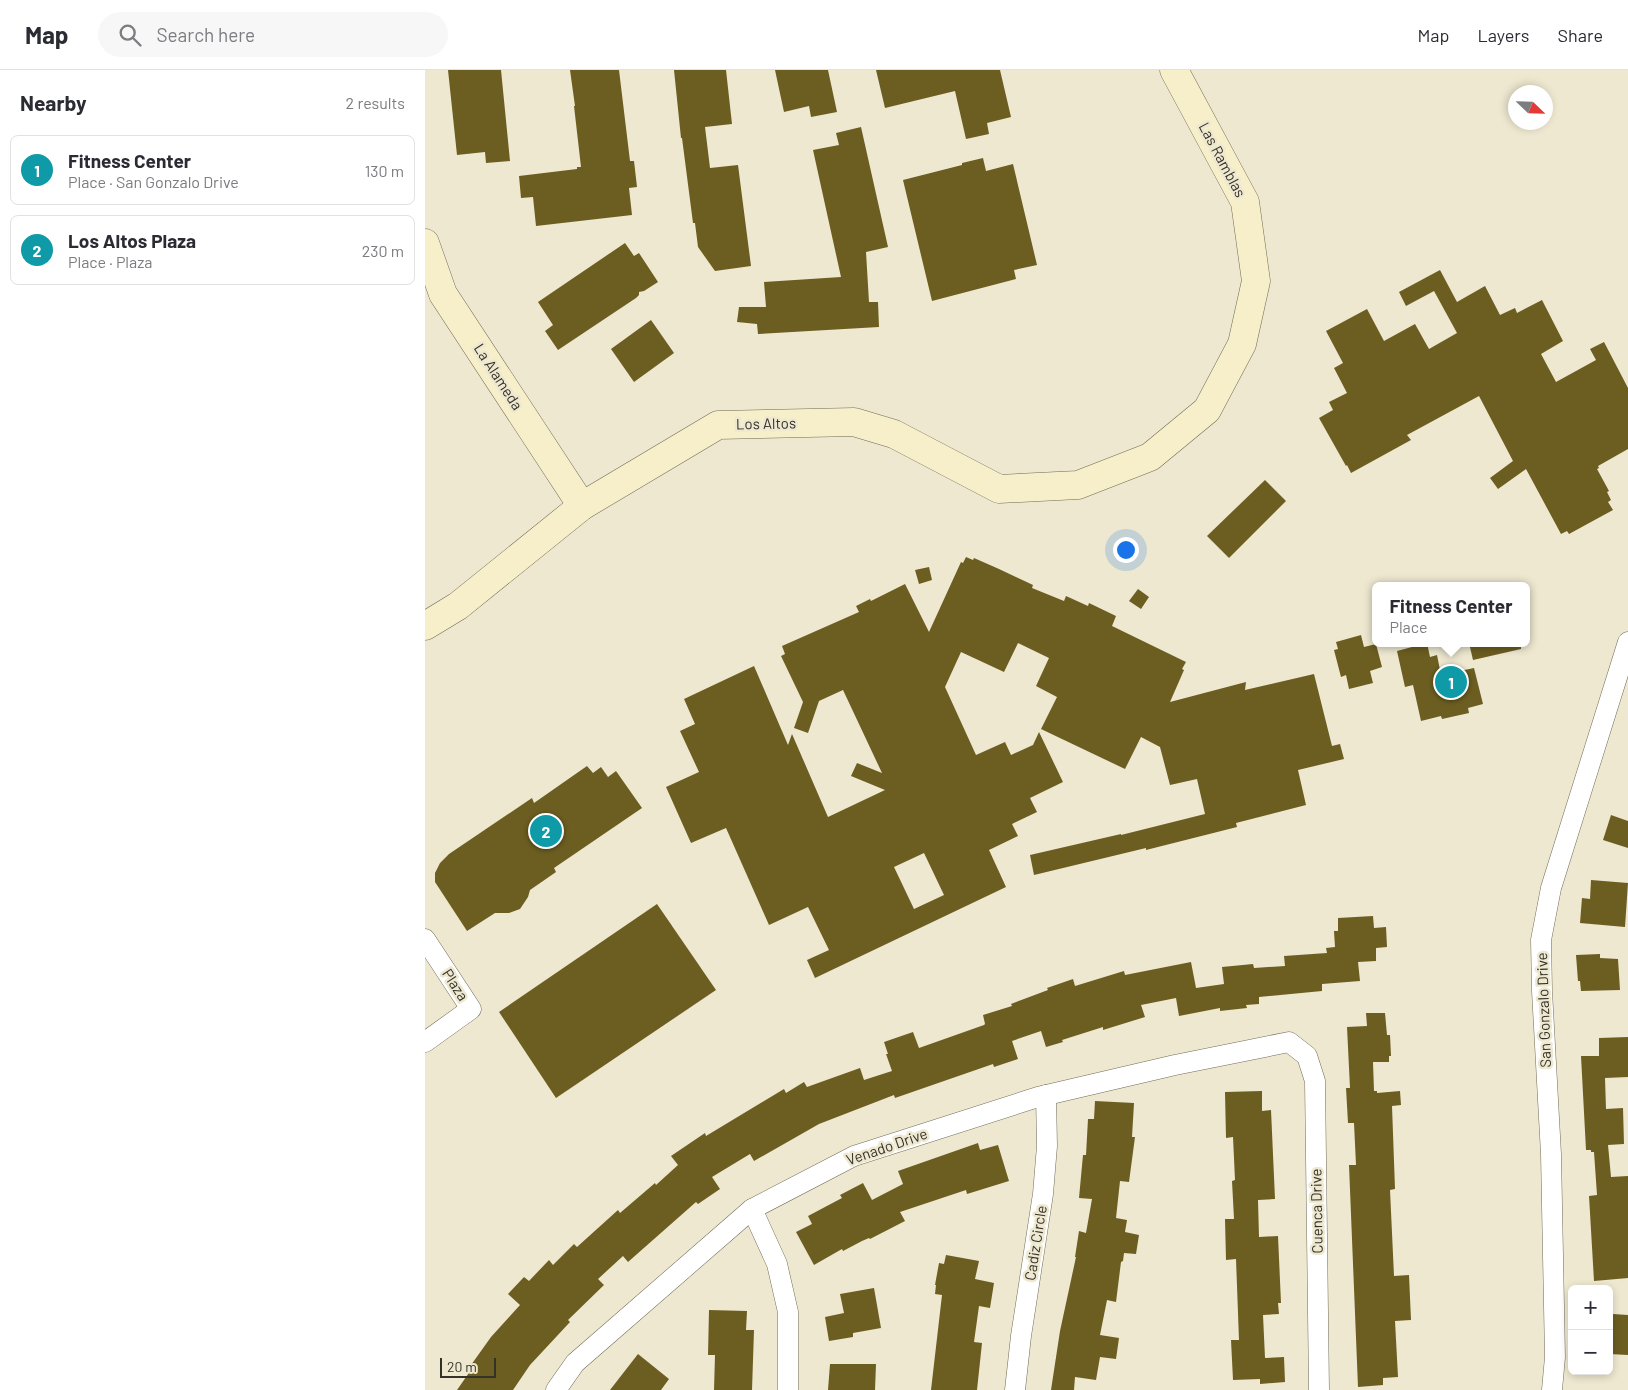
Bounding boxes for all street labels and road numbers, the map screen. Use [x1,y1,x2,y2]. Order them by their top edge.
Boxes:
street label: Las Ramblas [1196,119,1250,200]
street label: La Alameda [471,340,527,413]
street label: Los Altos [736,413,796,433]
street label: San Gonzalo Drive [1532,952,1554,1068]
street label: Plaza [439,965,473,1004]
street label: Venado Drive [844,1124,930,1168]
street label: Cuenca Drive [1306,1168,1326,1254]
street label: Cadiz Circle [1020,1204,1050,1282]

